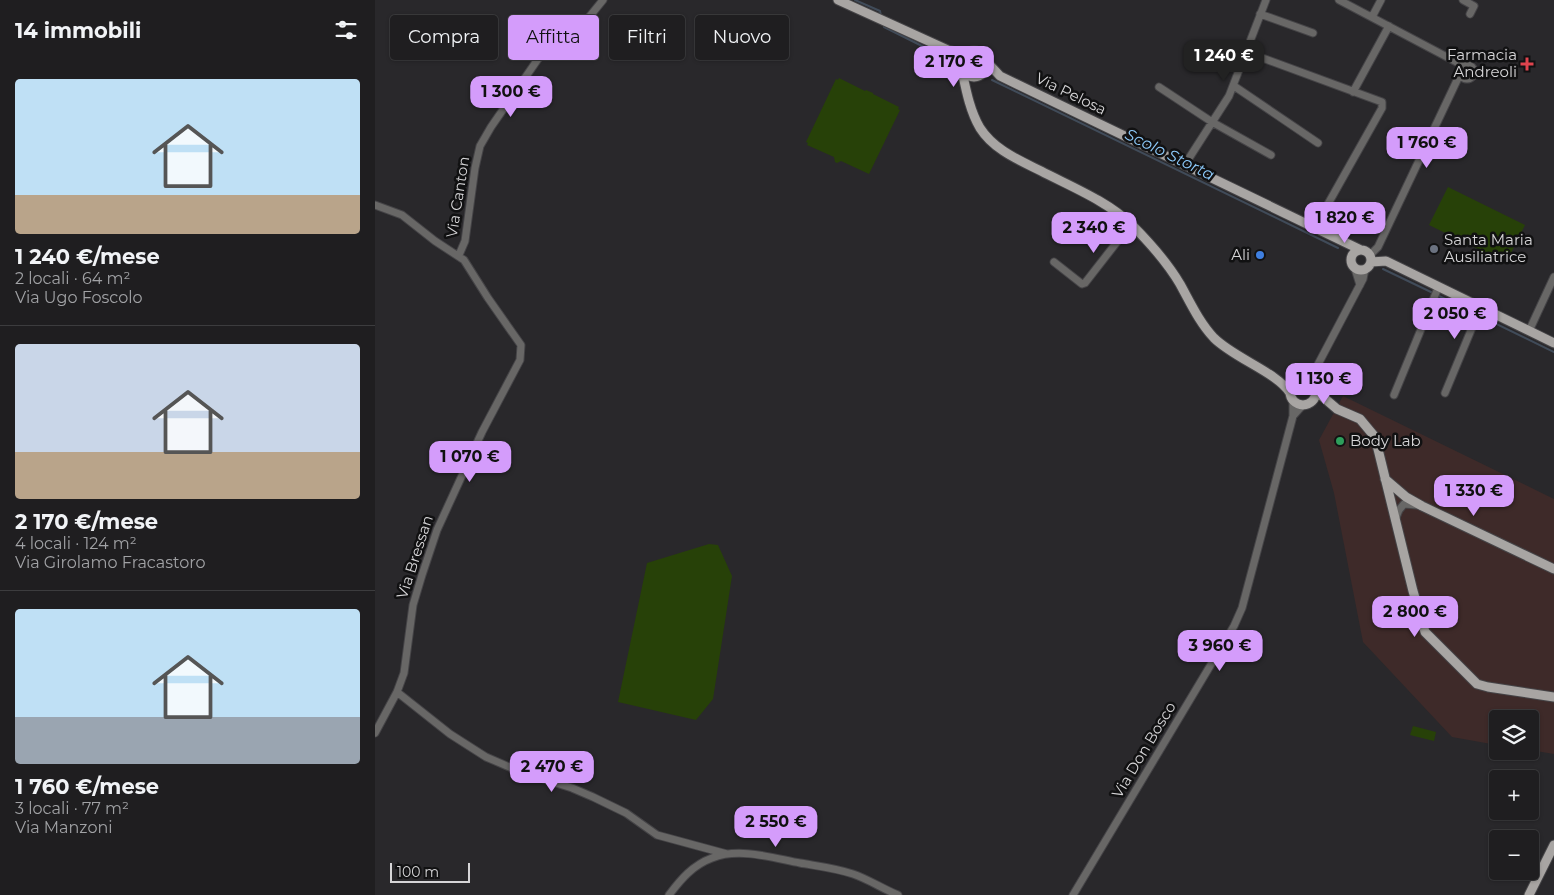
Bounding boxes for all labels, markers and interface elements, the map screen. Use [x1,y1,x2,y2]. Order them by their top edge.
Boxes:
chip: Compra [390,15,498,60]
chip: Affitta [508,15,599,60]
chip: Filtri [609,15,685,60]
chip: Nuovo [695,15,789,60]
icon: filters [332,16,360,44]
text: 14 immobili [15,18,141,43]
pin: 1 240 € [1178,39,1270,82]
place label: Farmacia Andreoli [1447,45,1517,81]
pin: 2 170 € [908,46,1000,88]
text: 1 240 € [1194,46,1254,65]
text: 2 170 € [925,52,983,71]
marker: Farmacia Andreoli [1521,58,1533,70]
street label: Via Pelosa [1033,68,1110,119]
pin: 1 300 € [465,76,557,118]
text: 1 300 € [481,82,541,101]
icon: home [143,111,233,201]
water label: Scolo Storta [1122,125,1218,184]
pin: 1 760 € [1381,126,1473,169]
text: 1 760 € [1398,133,1456,152]
street label: Via Canton [442,155,473,239]
pin: 1 820 € [1299,202,1391,244]
text: 1 820 € [1315,208,1375,227]
pin: 2 340 € [1048,212,1140,254]
text: 2 340 € [1063,218,1125,237]
place label: Santa Maria Ausiliatrice [1444,230,1533,266]
marker: Santa Maria Ausiliatrice [1428,243,1440,255]
text: 1 240 €/mese [15,244,160,269]
place label: Ali [1231,245,1250,264]
marker: Ali [1254,249,1266,261]
text: 2 locali · 64 m² [15,269,130,288]
text: Via Ugo Foscolo [15,288,143,307]
pin: 2 050 € [1409,298,1501,340]
text: 2 050 € [1424,304,1486,323]
pin: 1 130 € [1278,362,1370,405]
text: 1 130 € [1297,369,1351,388]
icon: home [143,377,233,467]
place label: Body Lab [1350,431,1421,450]
marker: Body Lab [1334,435,1346,447]
pin: 1 070 € [424,440,516,483]
text: 1 070 € [440,447,500,466]
pin: 1 330 € [1428,474,1520,517]
text: 1 330 € [1445,481,1503,500]
text: 2 170 €/mese [15,509,158,534]
street label: Via Bressan [392,513,437,601]
text: 4 locali · 124 m² [15,534,137,553]
text: Via Girolamo Fracastoro [15,553,206,572]
pin: 2 800 € [1369,596,1461,638]
text: 2 800 € [1383,602,1447,621]
pin: 3 960 € [1174,630,1266,672]
text: 3 960 € [1189,636,1251,655]
icon: home [143,642,233,732]
street label: Via Don Bosco [1107,698,1180,801]
map controls [1489,710,1539,880]
button: layers [1489,710,1539,760]
pin: 2 470 € [506,750,598,793]
text: 2 470 € [521,757,583,776]
button: + [1489,770,1539,820]
text: 1 760 €/mese [15,774,159,799]
text: 3 locali · 77 m² [15,799,129,818]
pin: 2 550 € [730,806,822,848]
text: 2 550 € [745,812,807,831]
text: Via Manzoni [15,818,113,837]
button: − [1489,830,1539,880]
scale bar [390,860,470,883]
text: 100 m [397,863,439,881]

